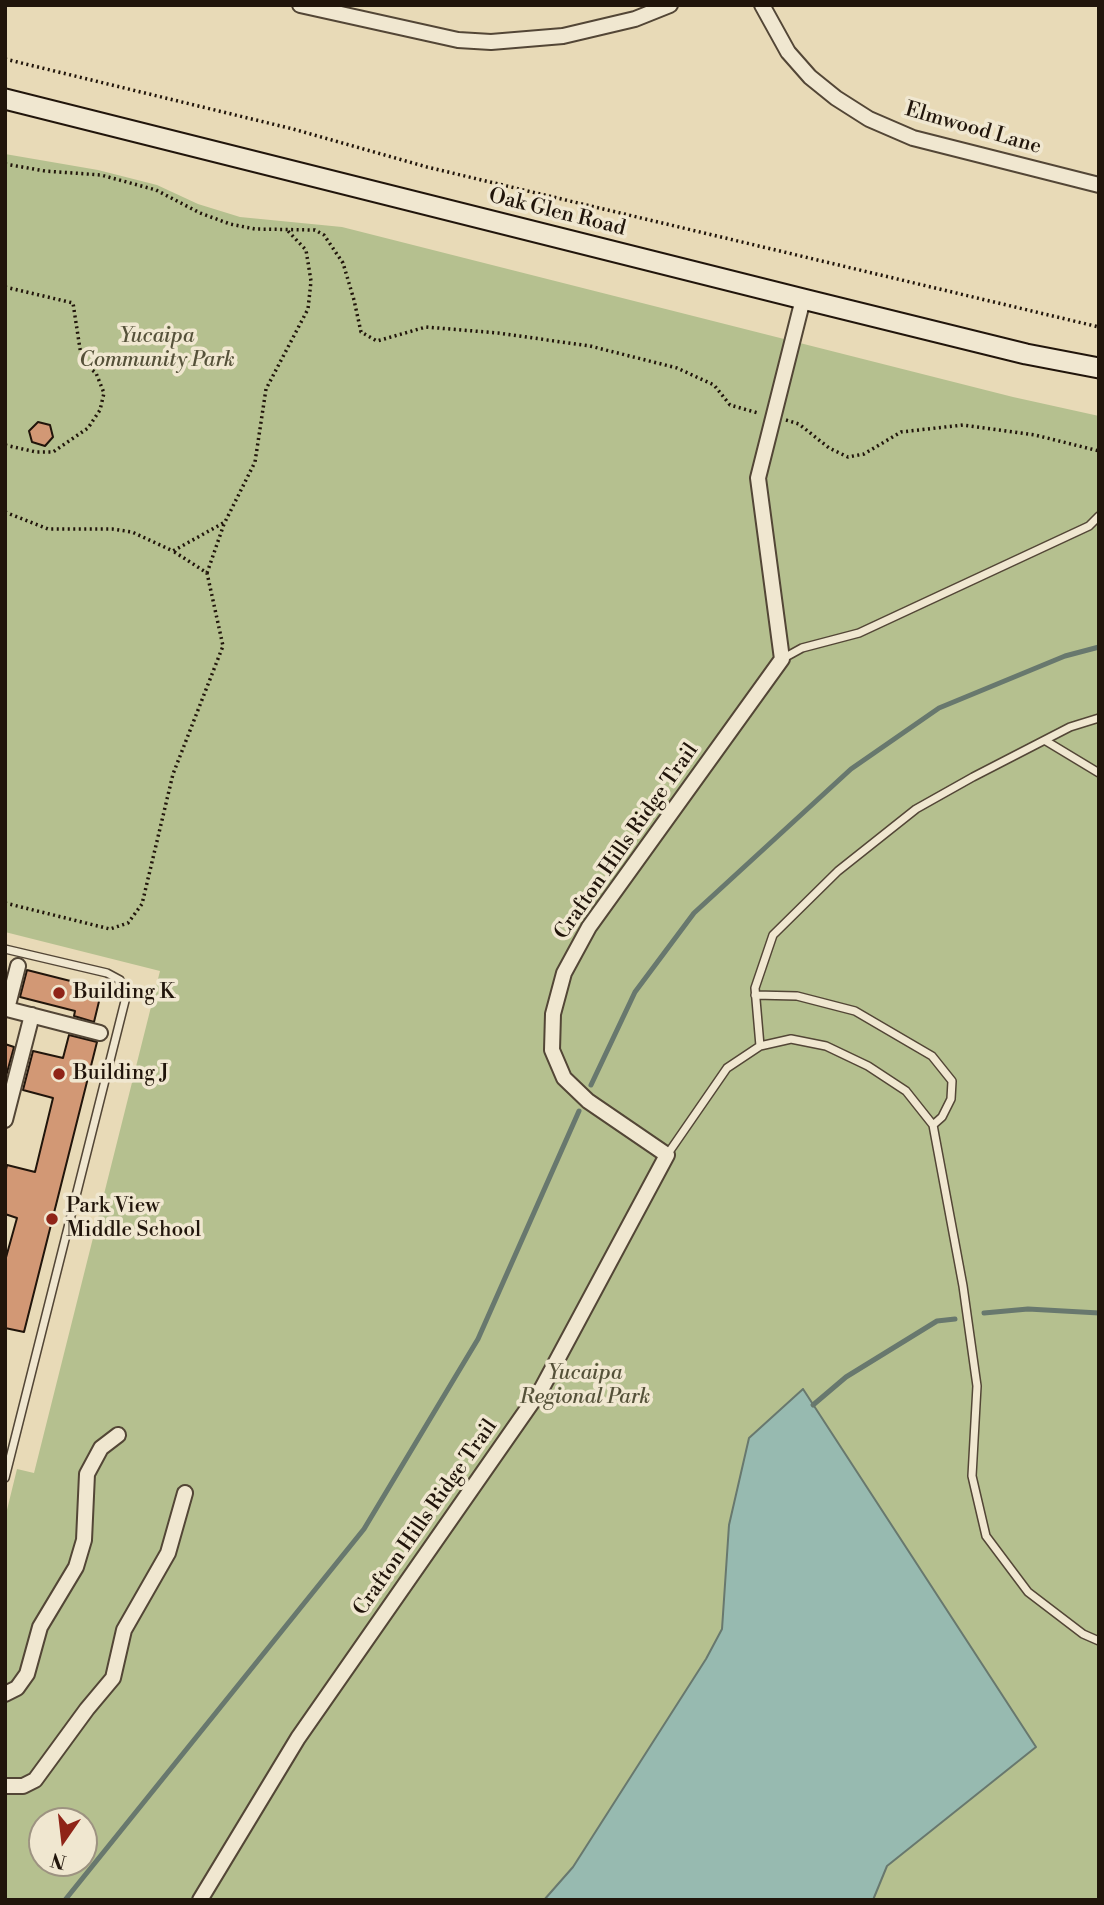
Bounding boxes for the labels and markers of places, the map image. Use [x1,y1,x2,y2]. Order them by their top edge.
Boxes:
place label: Building K [73,980,175,1006]
marker: Building K [51,985,67,1001]
place label: Building J [73,1061,169,1087]
marker: Building J [51,1066,67,1082]
place label: Park View Middle School [66,1194,201,1244]
marker: Park View Middle School [44,1211,60,1227]

